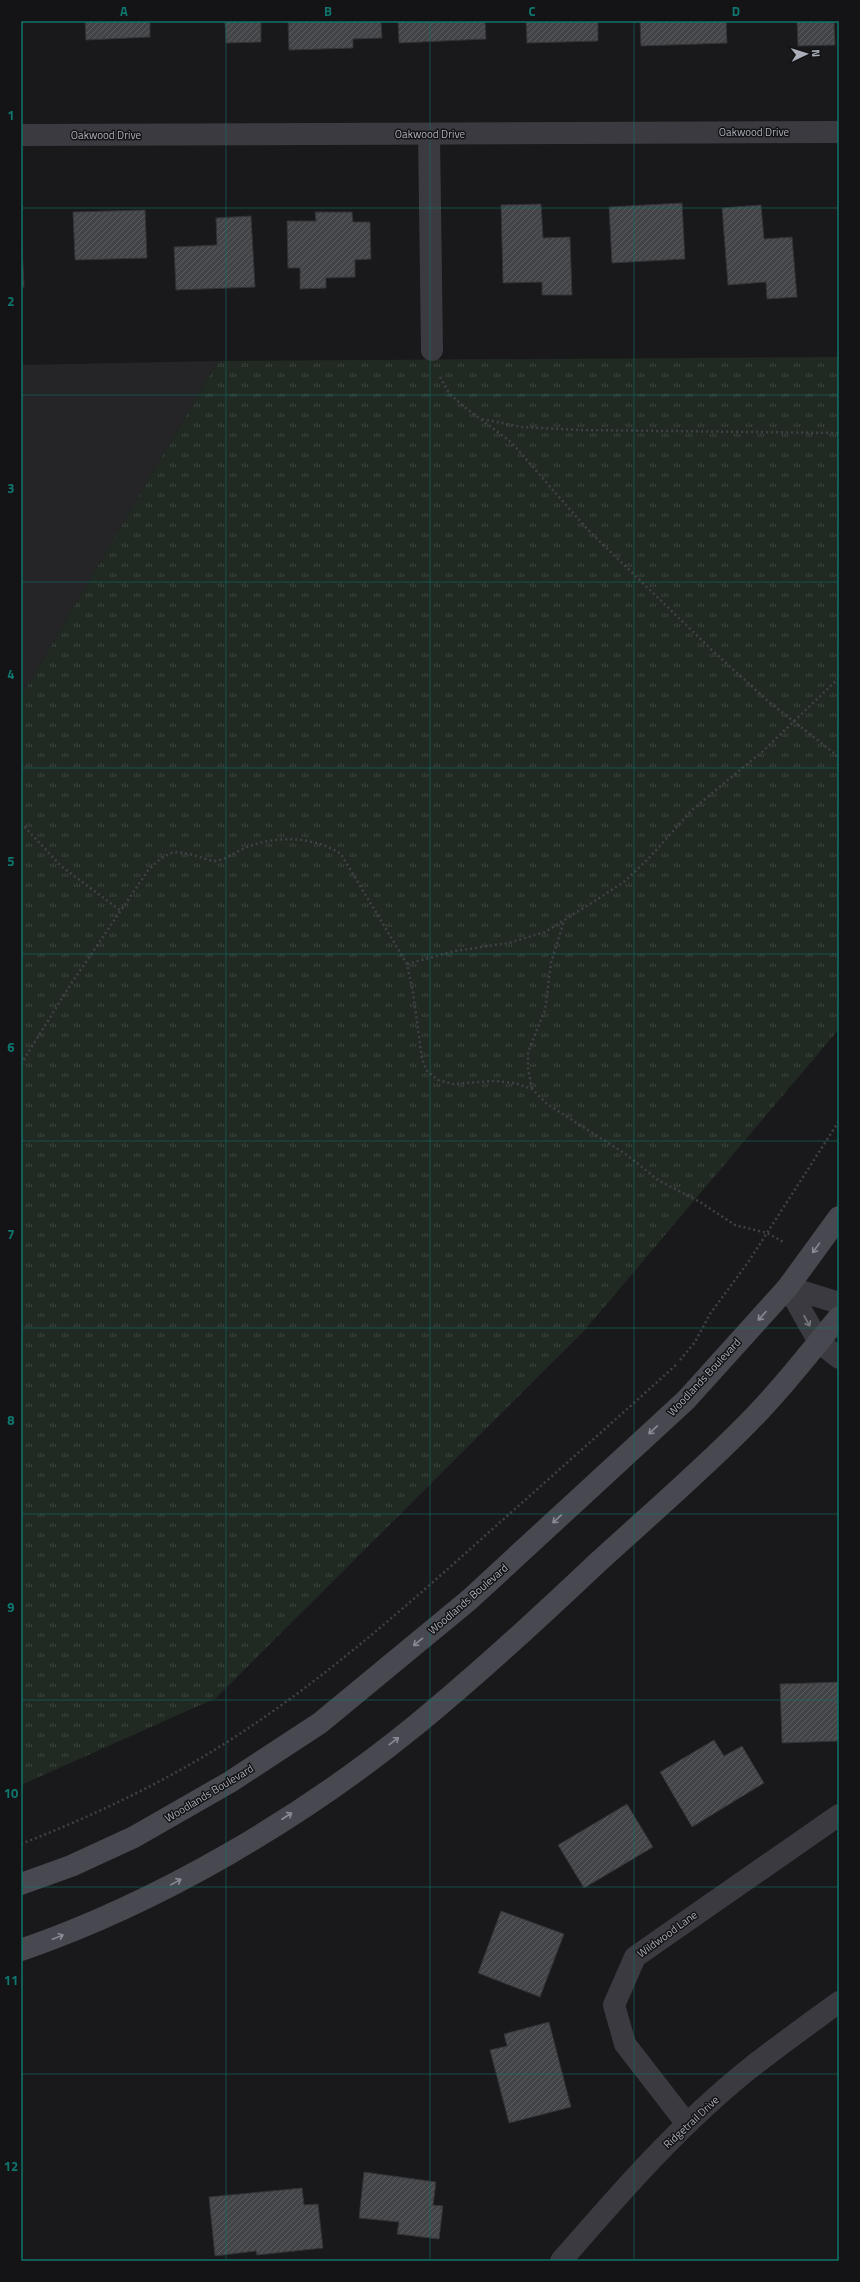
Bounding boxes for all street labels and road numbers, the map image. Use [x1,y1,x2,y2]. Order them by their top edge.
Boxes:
street label: Oakwood Drive [719,124,790,140]
street label: Oakwood Drive [395,126,466,142]
street label: Oakwood Drive [71,127,142,143]
street label: Woodlands Boulevard [664,1335,744,1419]
street label: Woodlands Boulevard [425,1560,511,1638]
street label: Woodlands Boulevard [162,1760,257,1826]
street label: Wildwood Lane [634,1906,701,1961]
street label: Ridgetrail Drive [660,2092,723,2152]

